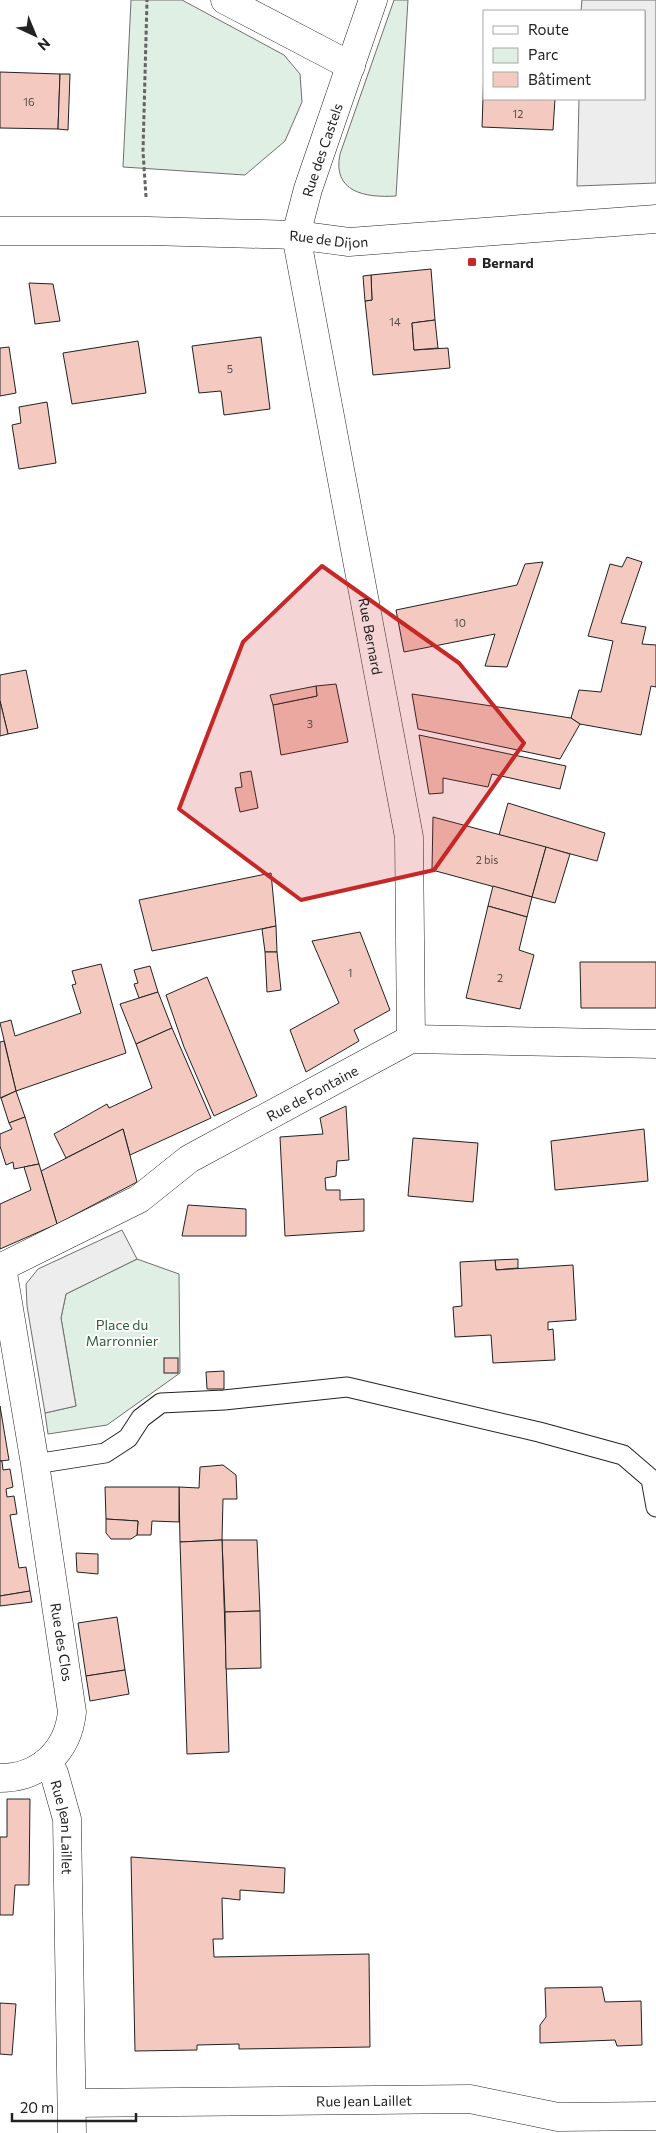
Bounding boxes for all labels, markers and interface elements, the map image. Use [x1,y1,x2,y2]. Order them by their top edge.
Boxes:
north arrow [10,10,60,60]
legend [483,10,646,100]
text: Route [528,20,569,38]
text: N [35,35,54,54]
text: Parc [528,45,558,63]
text: Bâtiment [528,70,591,88]
house number: 16 [23,95,35,108]
street label: Rue des Castels [298,101,345,198]
house number: 12 [513,107,523,120]
street label: Rue de Dijon [289,226,369,251]
place label: Bernard [482,254,534,271]
marker: Bernard [466,256,478,268]
house number: 14 [389,315,401,328]
house number: 5 [227,362,233,375]
street label: Rue Bernard [356,596,387,676]
house number: 10 [454,616,466,629]
house number: 3 [307,717,313,730]
house number: 2 bis [476,853,498,866]
house number: 1 [348,966,352,979]
house number: 2 [497,971,503,984]
street label: Rue de Fontaine [263,1061,361,1124]
park label: Place du Marronnier [86,1316,159,1349]
street label: Rue des Clos [47,1601,77,1683]
street label: Rue Jean Laillet [48,1778,76,1875]
scale bar [12,2090,136,2122]
street label: Rue Jean Laillet [316,2091,412,2109]
text: 20 m [20,2098,54,2116]

